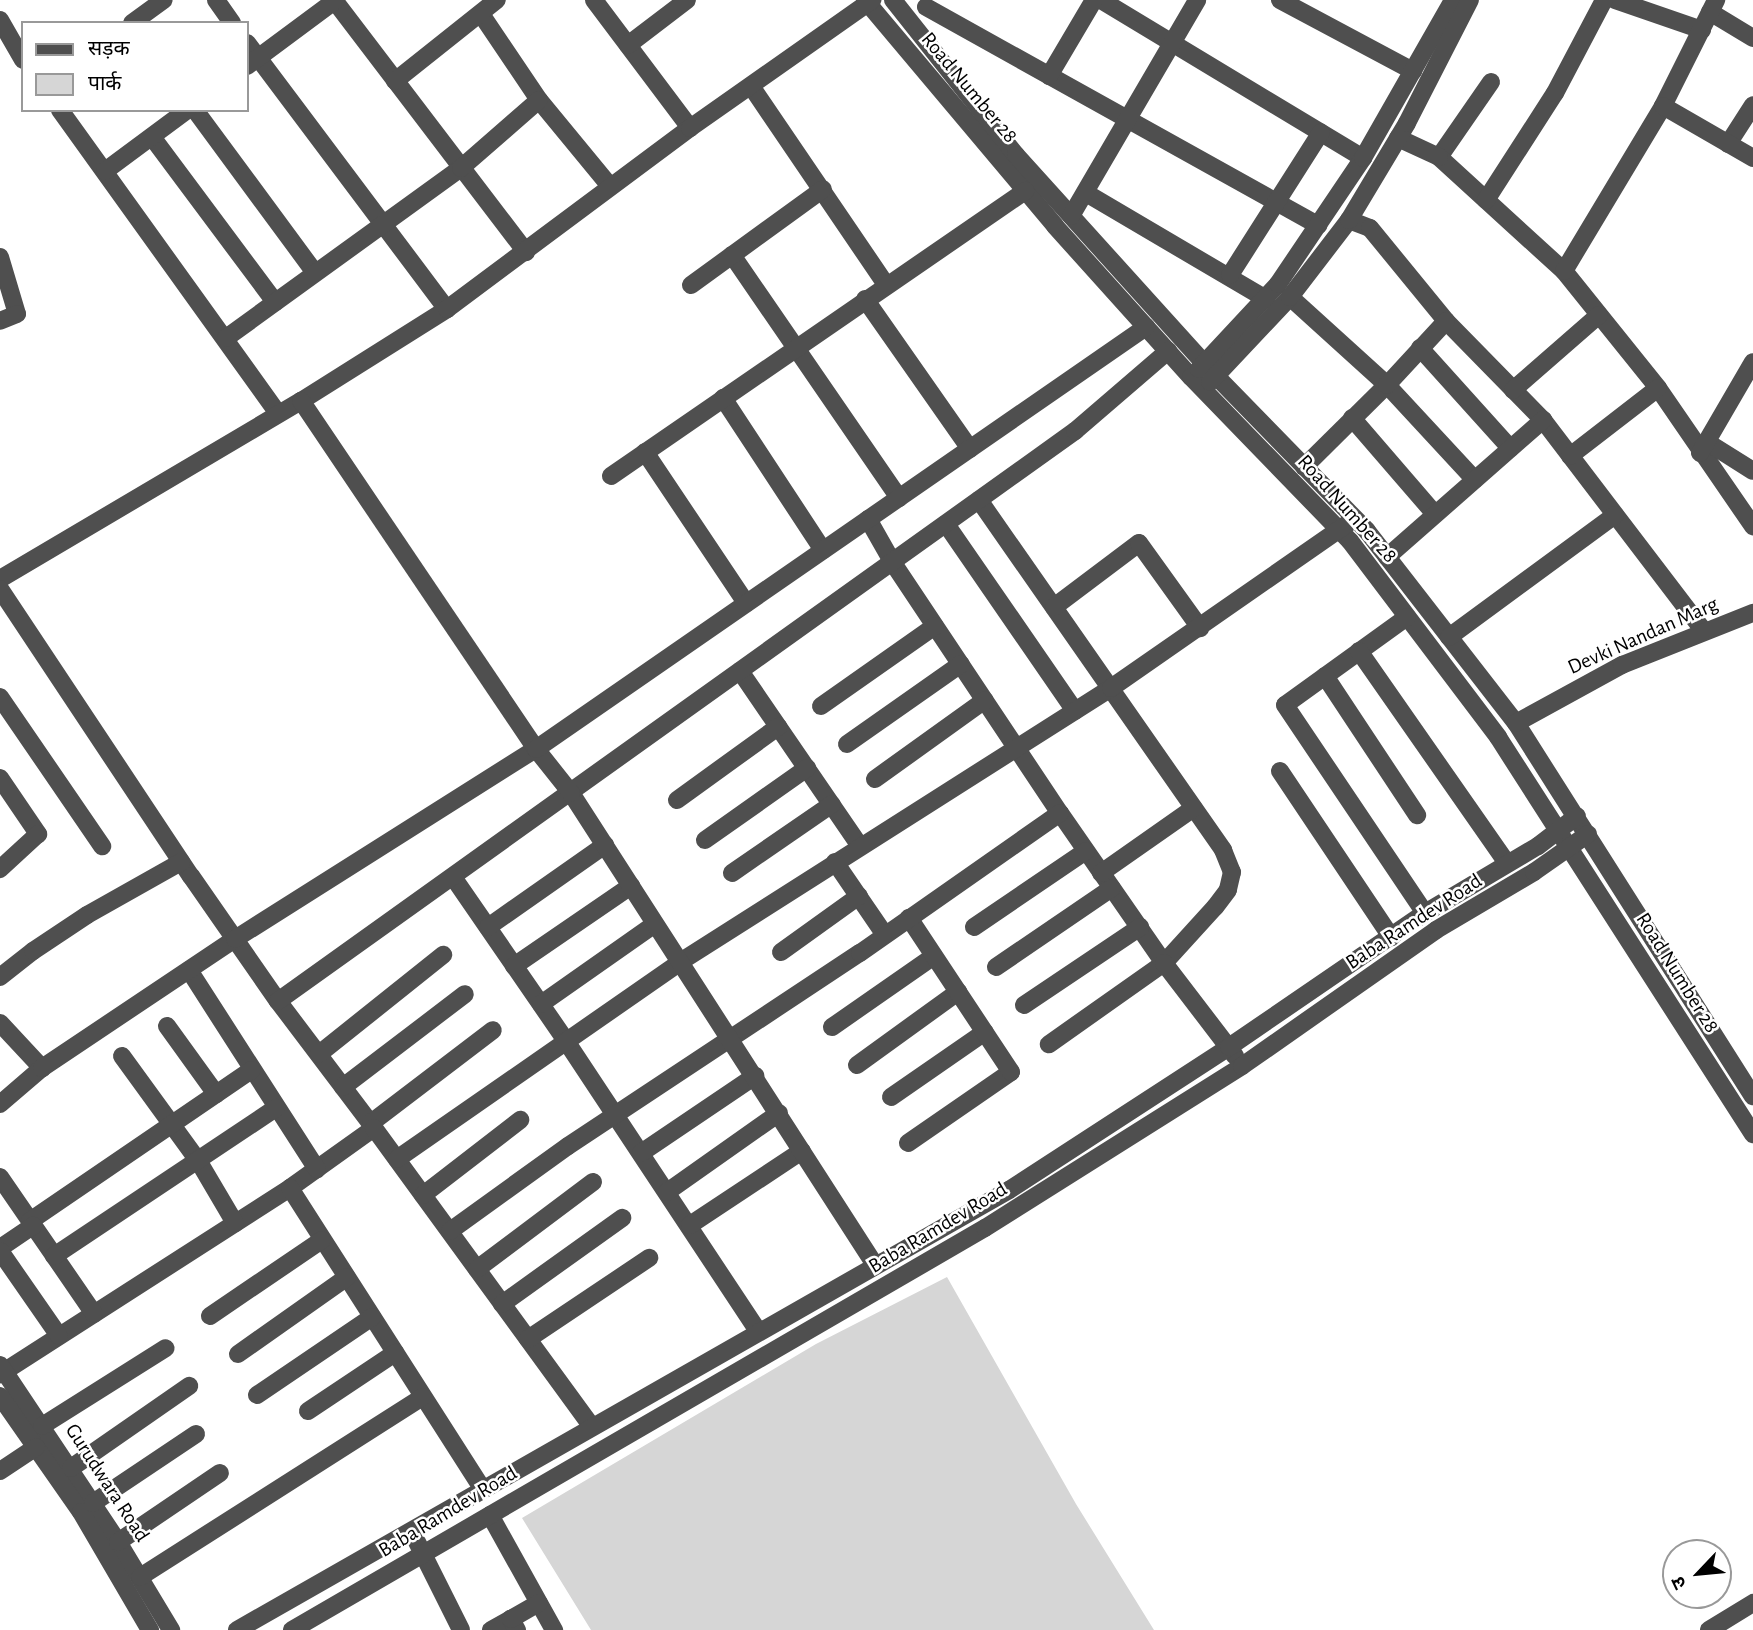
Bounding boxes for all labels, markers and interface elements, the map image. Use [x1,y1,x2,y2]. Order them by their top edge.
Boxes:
legend [21,21,248,112]
street label: Road Number 28 [915,27,1023,149]
text: सड़क [88,38,130,59]
text: पार्क [88,73,122,94]
street label: Road Number 28 [1292,450,1402,568]
street label: Devki Nandan Marg [1564,592,1722,680]
street label: Baba Ramdev Road [1341,869,1487,975]
street label: Road Number 28 [1630,908,1724,1038]
street label: Baba Ramdev Road [864,1177,1012,1279]
street label: Gurudwara Road [59,1419,155,1547]
street label: Baba Ramdev Road [374,1461,522,1563]
north arrow [1662,1539,1732,1609]
text: उ [1668,1573,1690,1592]

